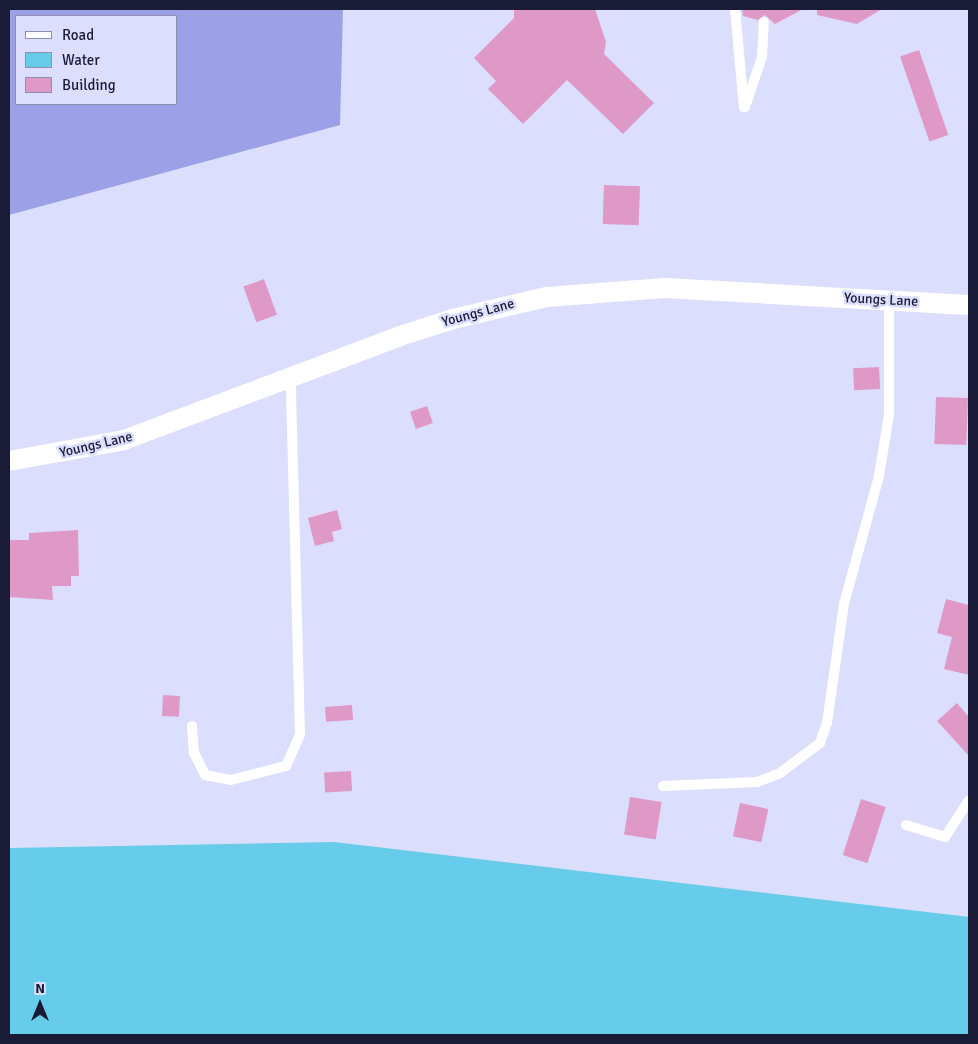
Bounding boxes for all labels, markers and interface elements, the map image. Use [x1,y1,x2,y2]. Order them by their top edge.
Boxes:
legend [15,15,178,105]
text: Road [62,26,94,44]
text: Water [62,51,100,69]
text: Building [62,76,116,94]
street label: Youngs Lane [843,290,919,310]
street label: Youngs Lane [440,295,516,331]
street label: Youngs Lane [58,428,134,462]
north arrow [15,979,65,1029]
text: N [35,980,45,997]

